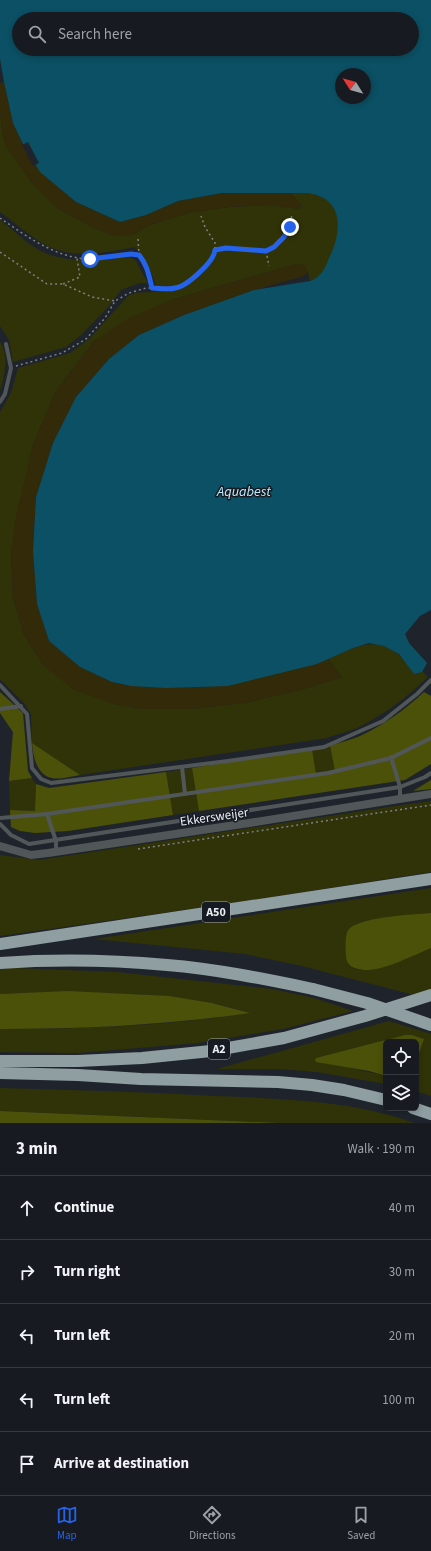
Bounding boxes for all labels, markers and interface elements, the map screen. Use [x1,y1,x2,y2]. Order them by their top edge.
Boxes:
search box [12,12,419,56]
icon: search [26,23,48,45]
text: Search here [58,24,132,45]
north arrow [335,68,371,104]
route end [281,218,299,236]
route start [81,250,99,268]
water label: Aquabest [216,482,271,502]
street label: Ekkersweijer [179,803,250,831]
road number: A50 [202,902,230,922]
road number: A2 [208,1039,230,1059]
map controls [383,1039,419,1111]
button: locate [383,1039,419,1075]
button: layers [383,1075,419,1111]
text: 3 min [16,1137,57,1161]
text: Walk · 190 m [347,1140,415,1158]
icon: ahead [16,1197,38,1219]
text: Continue [54,1197,114,1218]
text: 40 m [389,1199,415,1217]
icon: right [16,1261,38,1283]
text: Turn right [54,1261,120,1282]
text: 30 m [389,1263,415,1281]
icon: left [16,1325,38,1347]
text: Turn left [54,1325,110,1346]
text: 20 m [389,1327,415,1345]
icon: left [16,1389,38,1411]
text: Turn left [54,1389,110,1410]
text: 100 m [382,1391,415,1409]
icon: arrive [16,1453,38,1475]
text: Arrive at destination [54,1453,189,1474]
tab: Map [56,1504,78,1543]
tab: Directions [189,1504,236,1543]
tab: Saved [347,1504,375,1543]

